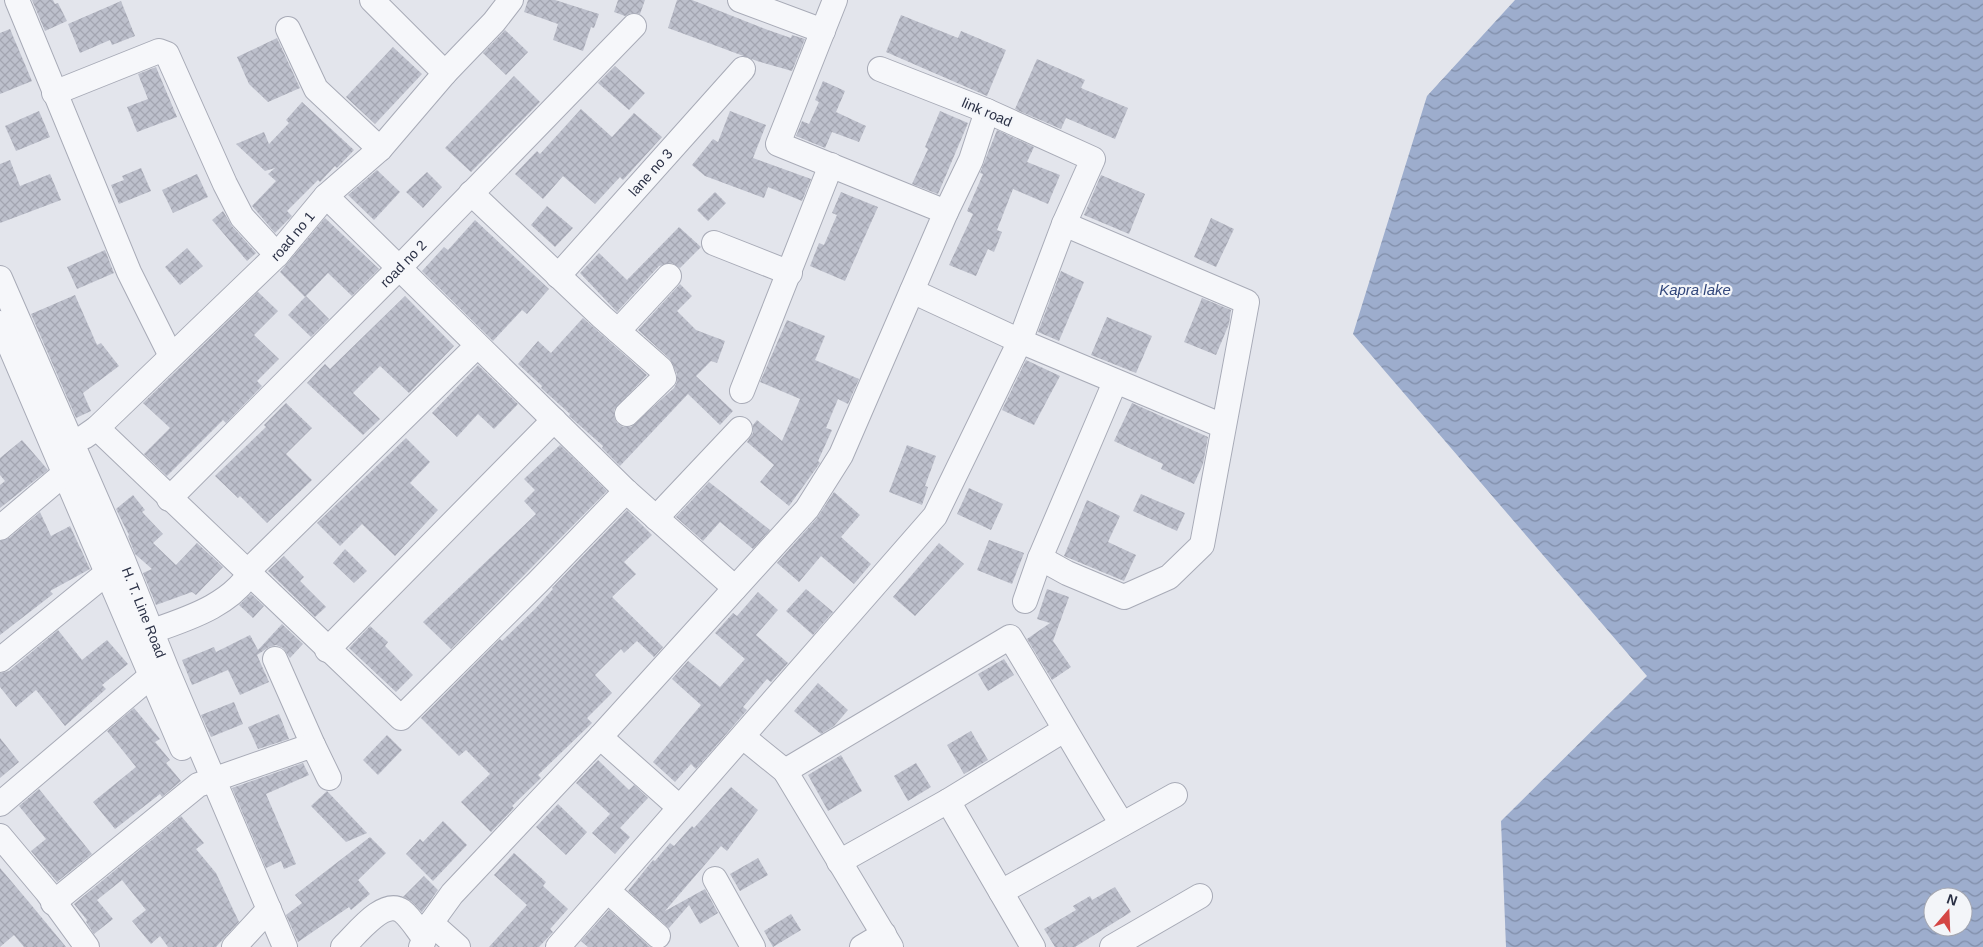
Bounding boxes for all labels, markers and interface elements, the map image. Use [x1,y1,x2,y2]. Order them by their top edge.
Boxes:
street label: link road [960,94,1014,130]
street label: lane no 3 [625,145,676,199]
street label: road no 1 [268,208,318,264]
street label: road no 2 [377,237,430,290]
water label: Kapra lake [1659,281,1731,298]
street label: H. T. Line Road [119,565,169,660]
north arrow [1923,887,1973,937]
text: N [1945,890,1960,909]

